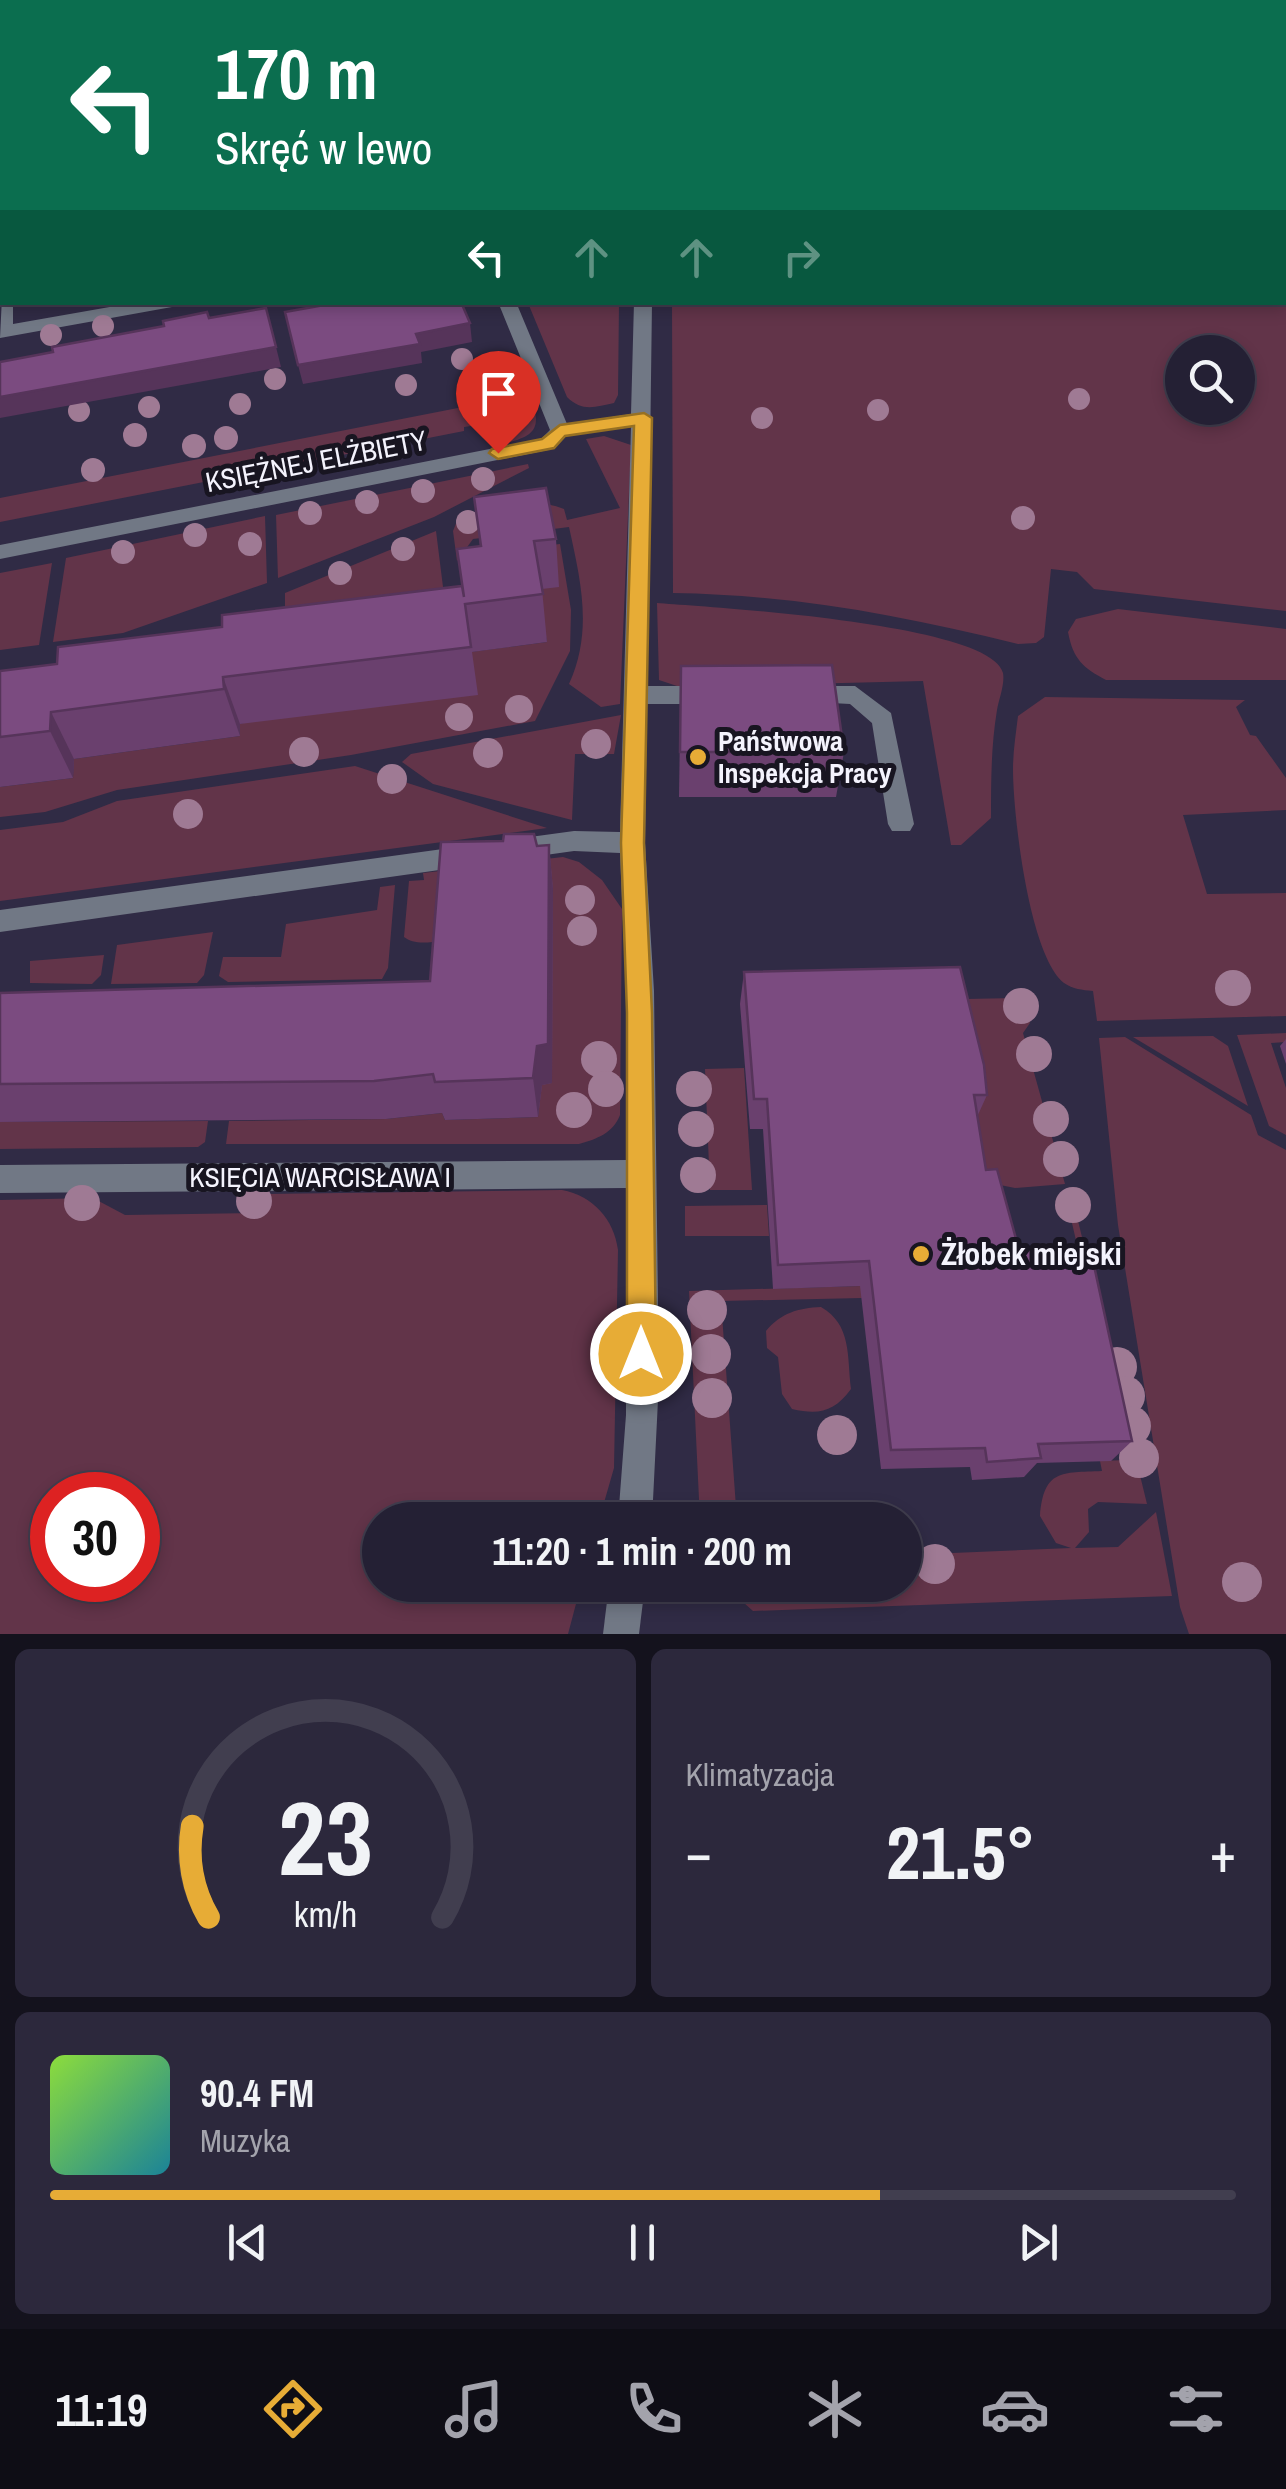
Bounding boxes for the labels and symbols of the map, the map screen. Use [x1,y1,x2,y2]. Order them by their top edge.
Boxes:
pin [456,351,541,454]
street label: KSIĘŻNEJ ELŻBIETY [202,421,431,501]
place label: Państwowa Inspekcja Pracy [718,722,892,792]
marker: Państwowa Inspekcja Pracy [687,746,709,768]
street label: KSIĘCIA WARCISŁAWA I [189,1158,451,1196]
place label: Żłobek miejski [941,1232,1122,1275]
marker: Żłobek miejski [910,1243,932,1265]
position arrow [589,1302,693,1406]
speed limit sign: 30 [30,1472,160,1602]

